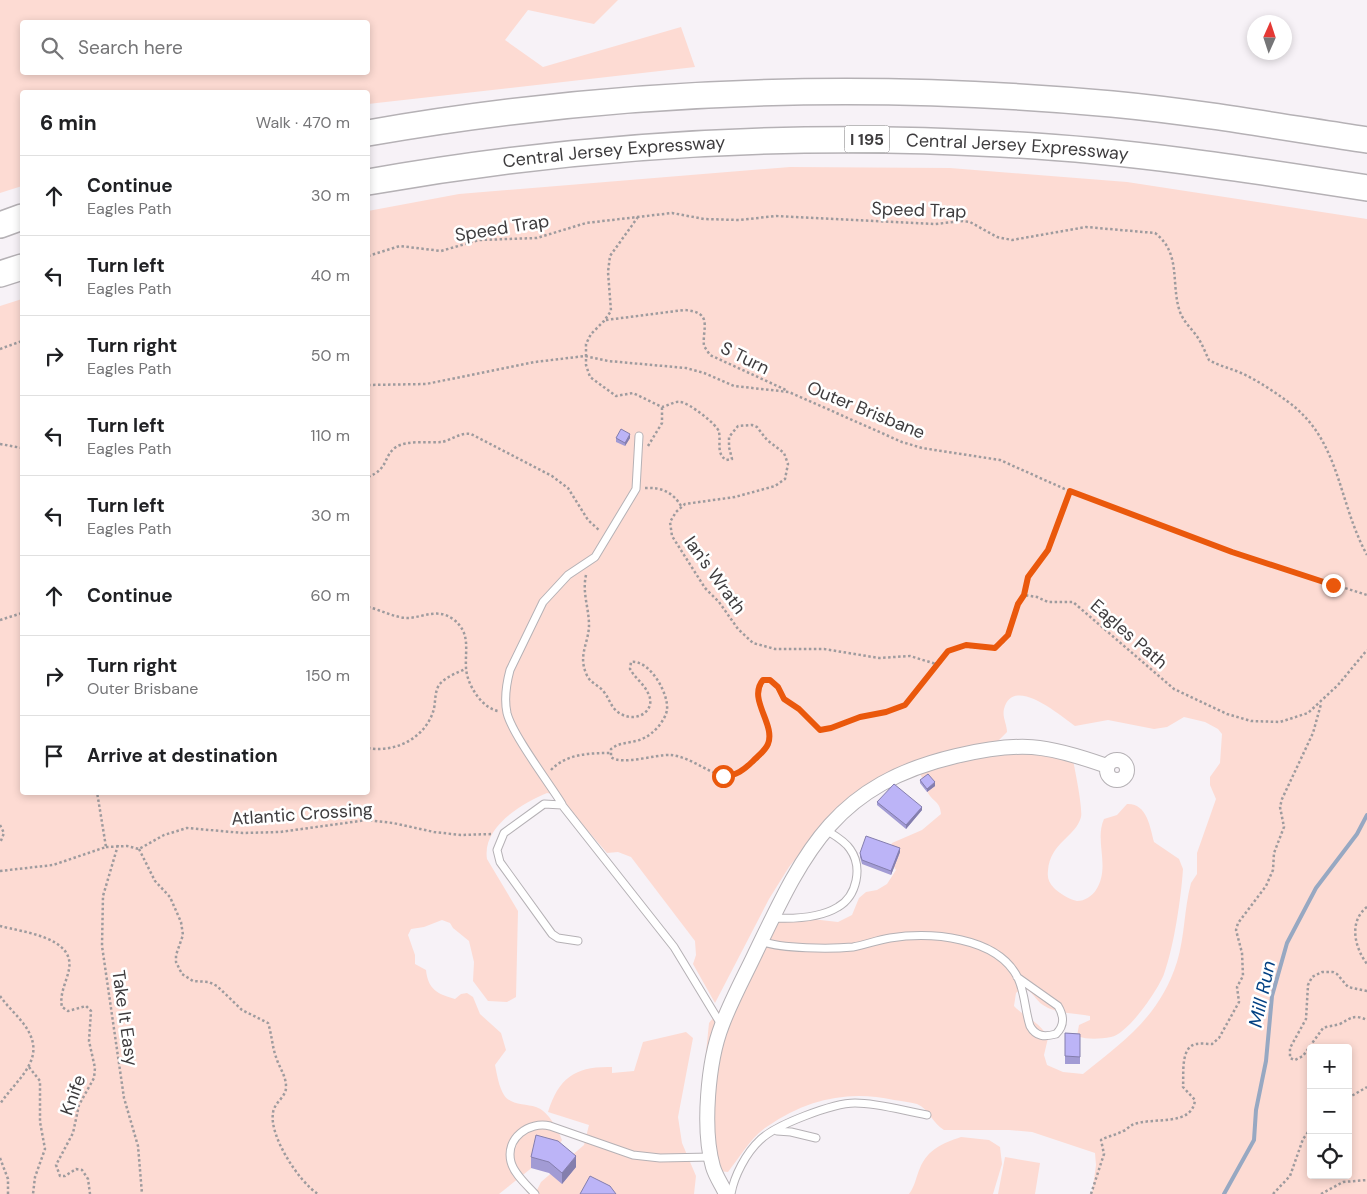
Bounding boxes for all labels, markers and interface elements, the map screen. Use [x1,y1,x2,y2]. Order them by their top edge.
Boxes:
north arrow [1247,15,1292,60]
search box [20,20,370,75]
icon: search [38,34,66,62]
text: Search here [78,35,183,60]
text: 6 min [40,109,97,137]
text: Walk · 470 m [256,112,350,133]
road number: I 195 [844,126,890,152]
street label: Central Jersey Expressway [906,128,1130,166]
street label: Central Jersey Expressway [501,130,726,173]
text: Continue [87,173,173,198]
icon: ahead [40,182,68,210]
text: 30 m [311,185,350,206]
street label: Speed Trap [871,196,967,224]
text: Eagles Path [87,198,171,219]
street label: Speed Trap [453,209,551,247]
text: Turn left [87,253,165,278]
icon: left [40,262,68,290]
text: 40 m [311,265,350,286]
text: Eagles Path [87,278,171,299]
text: Turn right [87,333,177,358]
street label: S Turn [716,336,774,380]
icon: right [40,342,68,370]
text: 50 m [311,345,350,366]
text: Eagles Path [87,358,171,379]
street label: Outer Brisbane [803,375,929,445]
text: Turn left [87,413,165,438]
icon: left [40,422,68,450]
text: 110 m [311,425,350,446]
text: Eagles Path [87,438,171,459]
text: Turn left [87,493,165,518]
icon: left [40,502,68,530]
text: 30 m [311,505,350,526]
text: Eagles Path [87,518,171,539]
street label: Ian's Wrath [679,531,751,619]
route end [1322,574,1345,597]
icon: ahead [40,582,68,610]
text: Continue [87,583,173,608]
text: 60 m [310,585,350,606]
street label: Eagles Path [1085,594,1173,674]
text: Turn right [87,653,177,678]
icon: right [40,662,68,690]
text: 150 m [306,665,350,686]
text: Outer Brisbane [87,678,198,699]
icon: arrive [40,742,68,770]
text: Arrive at destination [87,743,278,768]
route start [712,765,735,788]
street label: Atlantic Crossing [231,797,373,831]
water label: Mill Run [1243,958,1281,1030]
street label: Take It Easy [106,968,144,1068]
map controls [1307,1044,1352,1179]
button: + [1307,1044,1352,1089]
street label: Knife [55,1072,91,1118]
button: − [1307,1089,1352,1134]
button: locate [1307,1134,1352,1179]

